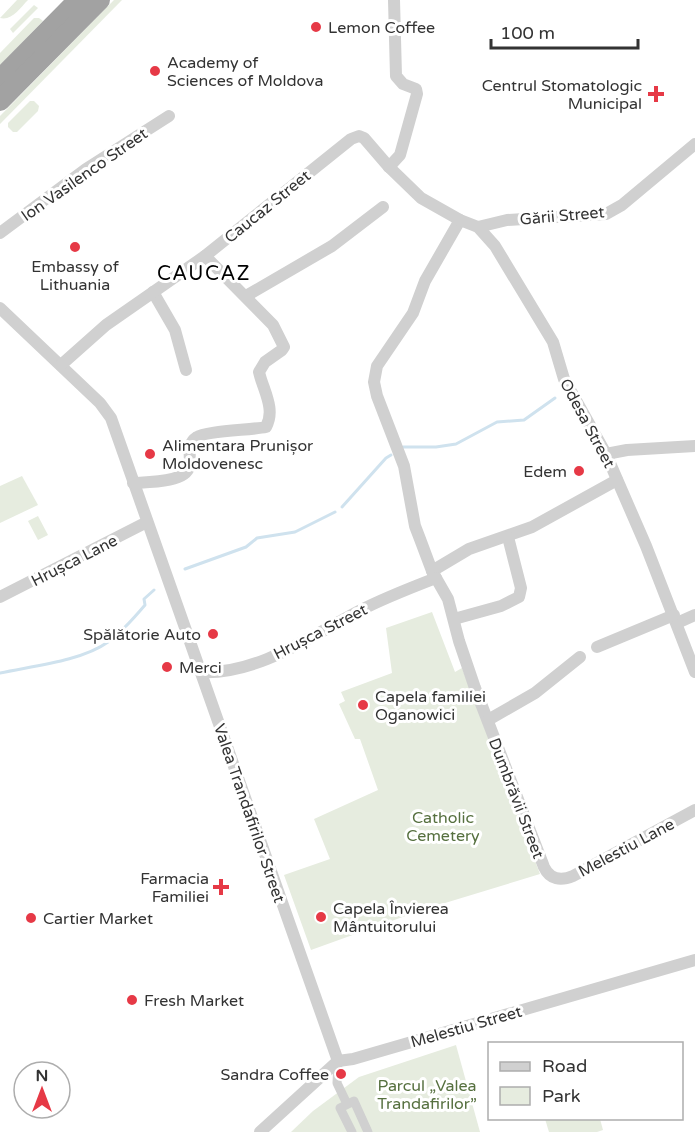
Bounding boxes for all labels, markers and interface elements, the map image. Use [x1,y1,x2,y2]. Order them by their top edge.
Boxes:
scale bar [491,12,638,50]
place label: Lemon Coffee [328,18,435,38]
marker: Lemon Coffee [309,20,323,34]
text: 100 m [500,22,555,44]
place label: Academy of Sciences of Moldova [167,53,323,91]
marker: Academy of Sciences of Moldova [148,64,162,78]
place label: Centrul Stomatologic Municipal [482,76,642,114]
marker: Centrul Stomatologic Municipal [647,85,665,103]
street label: Ion Vasilenco Street [18,124,152,226]
street label: Caucaz Street [220,166,315,248]
street label: Gării Street [519,202,605,230]
marker: Embassy of Lithuania [68,240,82,254]
place label: Embassy of Lithuania [31,257,120,295]
district label: CAUCAZ [157,262,251,286]
street label: Odesa Street [555,375,619,472]
place label: Alimentara Prunișor Moldovenesc [162,436,314,474]
marker: Alimentara Prunișor Moldovenesc [143,447,157,461]
place label: Edem [523,462,567,482]
marker: Edem [572,464,586,478]
street label: Hrușca Lane [28,531,121,591]
street label: Hrușca Street [270,600,371,664]
place label: Spălătorie Auto [83,625,201,645]
marker: Spălătorie Auto [206,627,220,641]
place label: Merci [179,658,222,678]
marker: Merci [160,660,174,674]
place label: Capela familiei Oganowici [375,687,486,725]
marker: Capela familiei Oganowici [356,698,370,712]
street label: Valea Trandafirilor Street [209,721,289,905]
street label: Dumbrăvii Street [484,735,548,862]
park label: Catholic Cemetery [406,808,480,846]
street label: Melestiu Lane [575,814,678,882]
place label: Farmacia Familiei [140,869,209,907]
marker: Farmacia Familiei [214,880,228,894]
place label: Capela Învierea Mântuitorului [333,899,449,937]
place label: Cartier Market [43,909,153,929]
marker: Capela Învierea Mântuitorului [314,910,328,924]
marker: Cartier Market [24,911,38,925]
place label: Fresh Market [144,991,244,1011]
marker: Fresh Market [125,993,139,1007]
street label: Melestiu Street [408,1002,524,1052]
legend [488,1042,683,1120]
text: Road [542,1055,587,1077]
north arrow [12,1060,72,1120]
place label: Sandra Coffee [220,1065,329,1085]
text: N [36,1066,48,1086]
marker: Sandra Coffee [334,1067,348,1081]
park label: Parcul „Valea Trandafirilor” [377,1076,477,1114]
text: Park [542,1085,581,1107]

